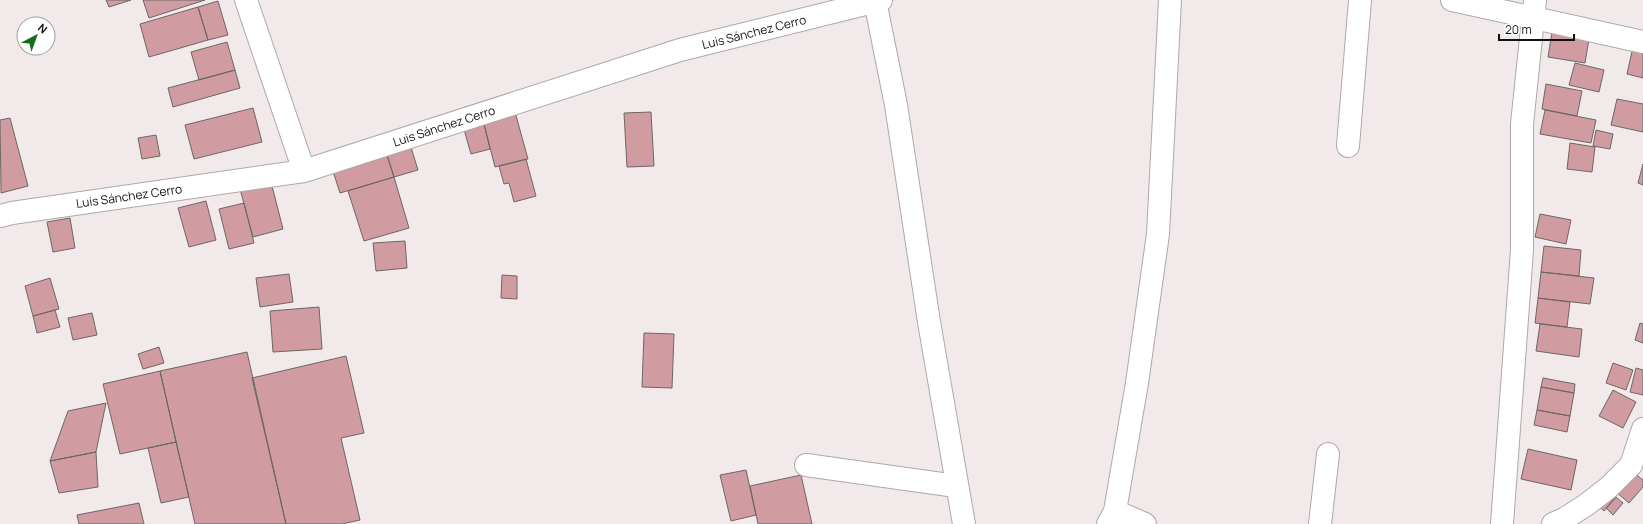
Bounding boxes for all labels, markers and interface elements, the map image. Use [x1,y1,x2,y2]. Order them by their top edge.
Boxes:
street label: Luis Sánchez Cerro [700,11,808,53]
north arrow [16,16,56,56]
scale bar [1499,16,1574,42]
text: N [35,20,51,36]
text: 20 m [1505,21,1532,38]
street label: Luis Sánchez Cerro [391,101,497,151]
street label: Luis Sánchez Cerro [75,180,183,212]

